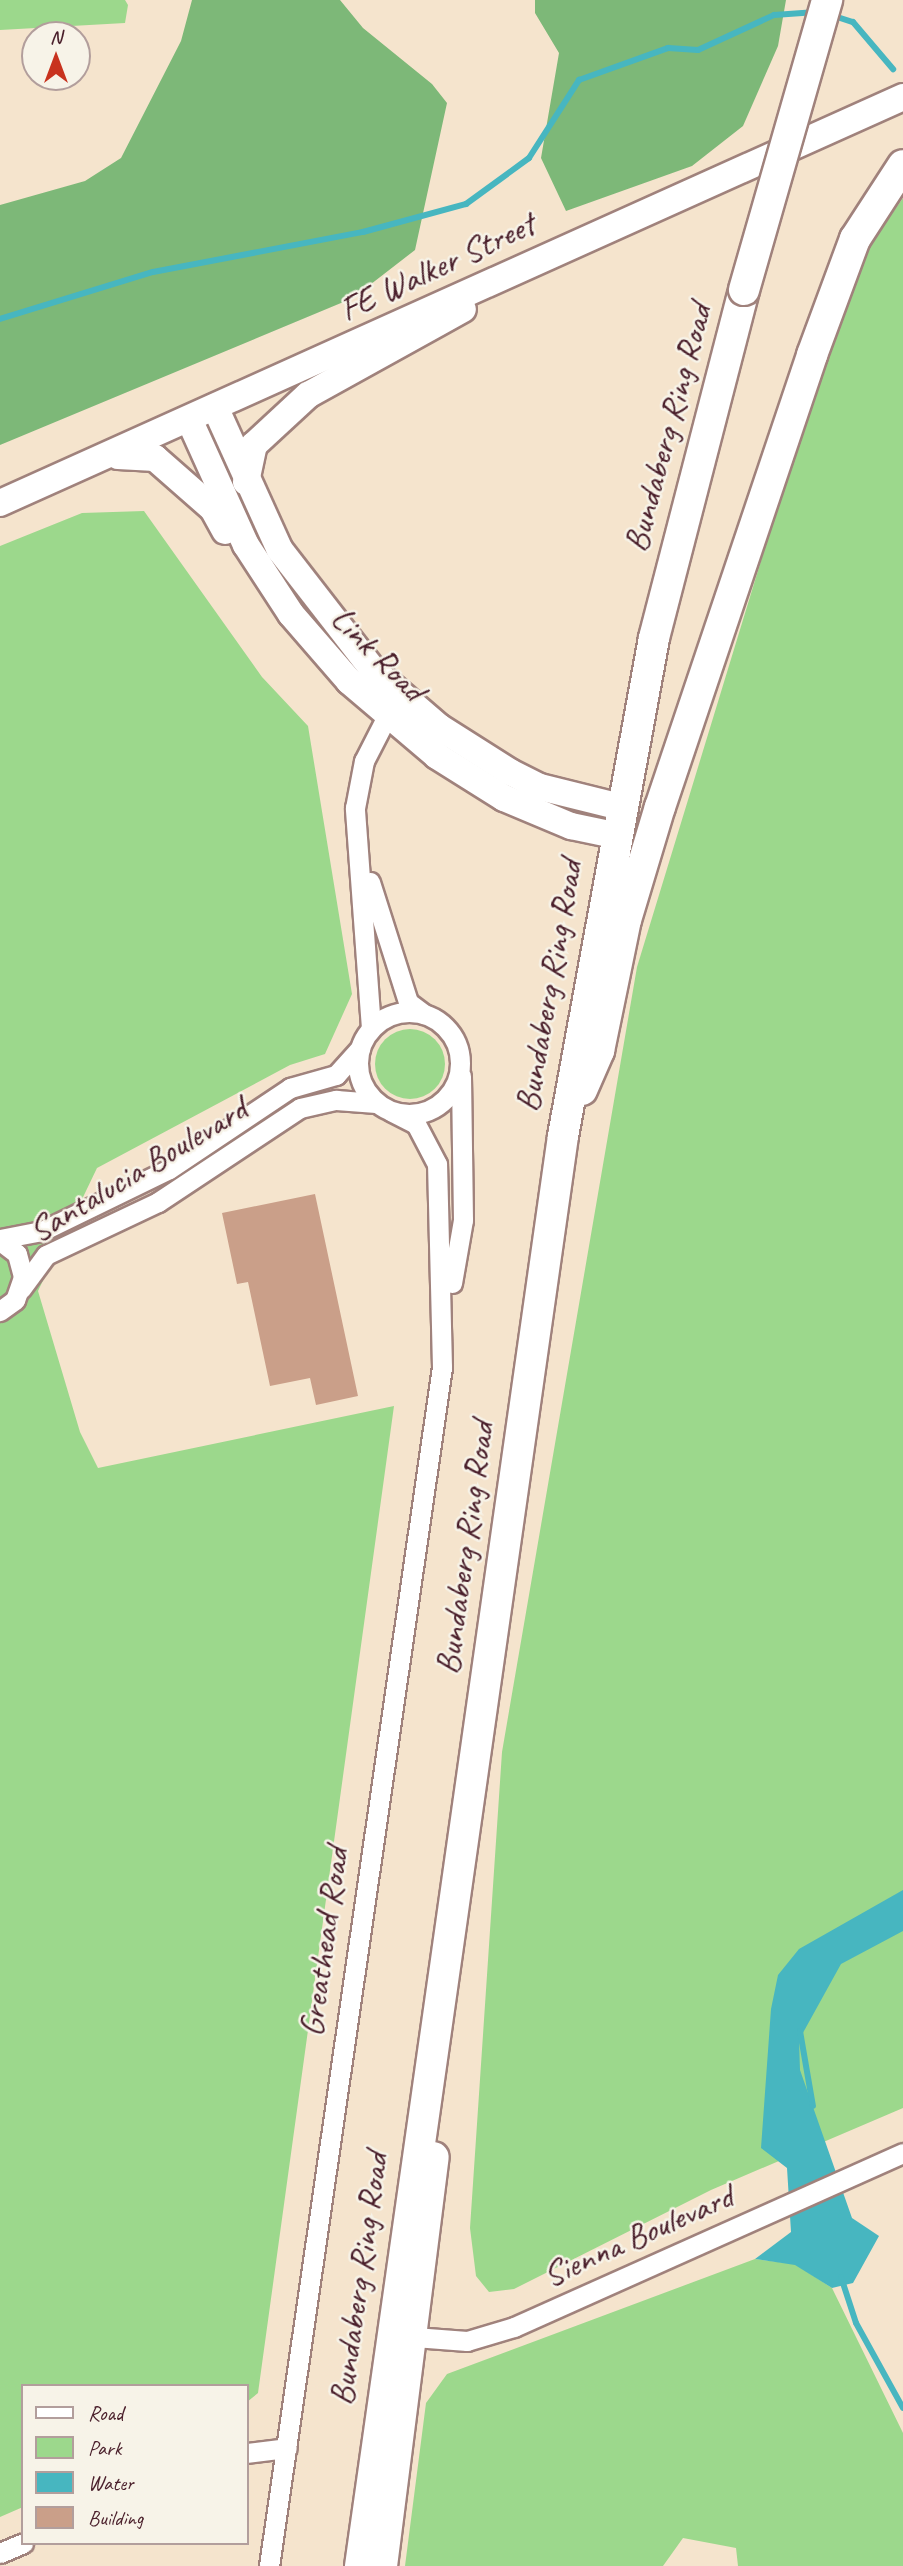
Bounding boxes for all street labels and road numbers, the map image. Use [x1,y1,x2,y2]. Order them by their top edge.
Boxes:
street label: FE Walker Street [333,203,541,331]
street label: Bundaberg Ring Road [615,299,721,557]
street label: Link Road [322,598,434,710]
street label: Bundaberg Ring Road [506,857,592,1115]
street label: Santalucia Boulevard [21,1088,255,1252]
street label: Bundaberg Ring Road [426,1419,504,1677]
street label: Greathead Road [290,1845,358,2039]
street label: Bundaberg Ring Road [320,2150,398,2408]
street label: Sienna Boulevard [536,2175,740,2297]

